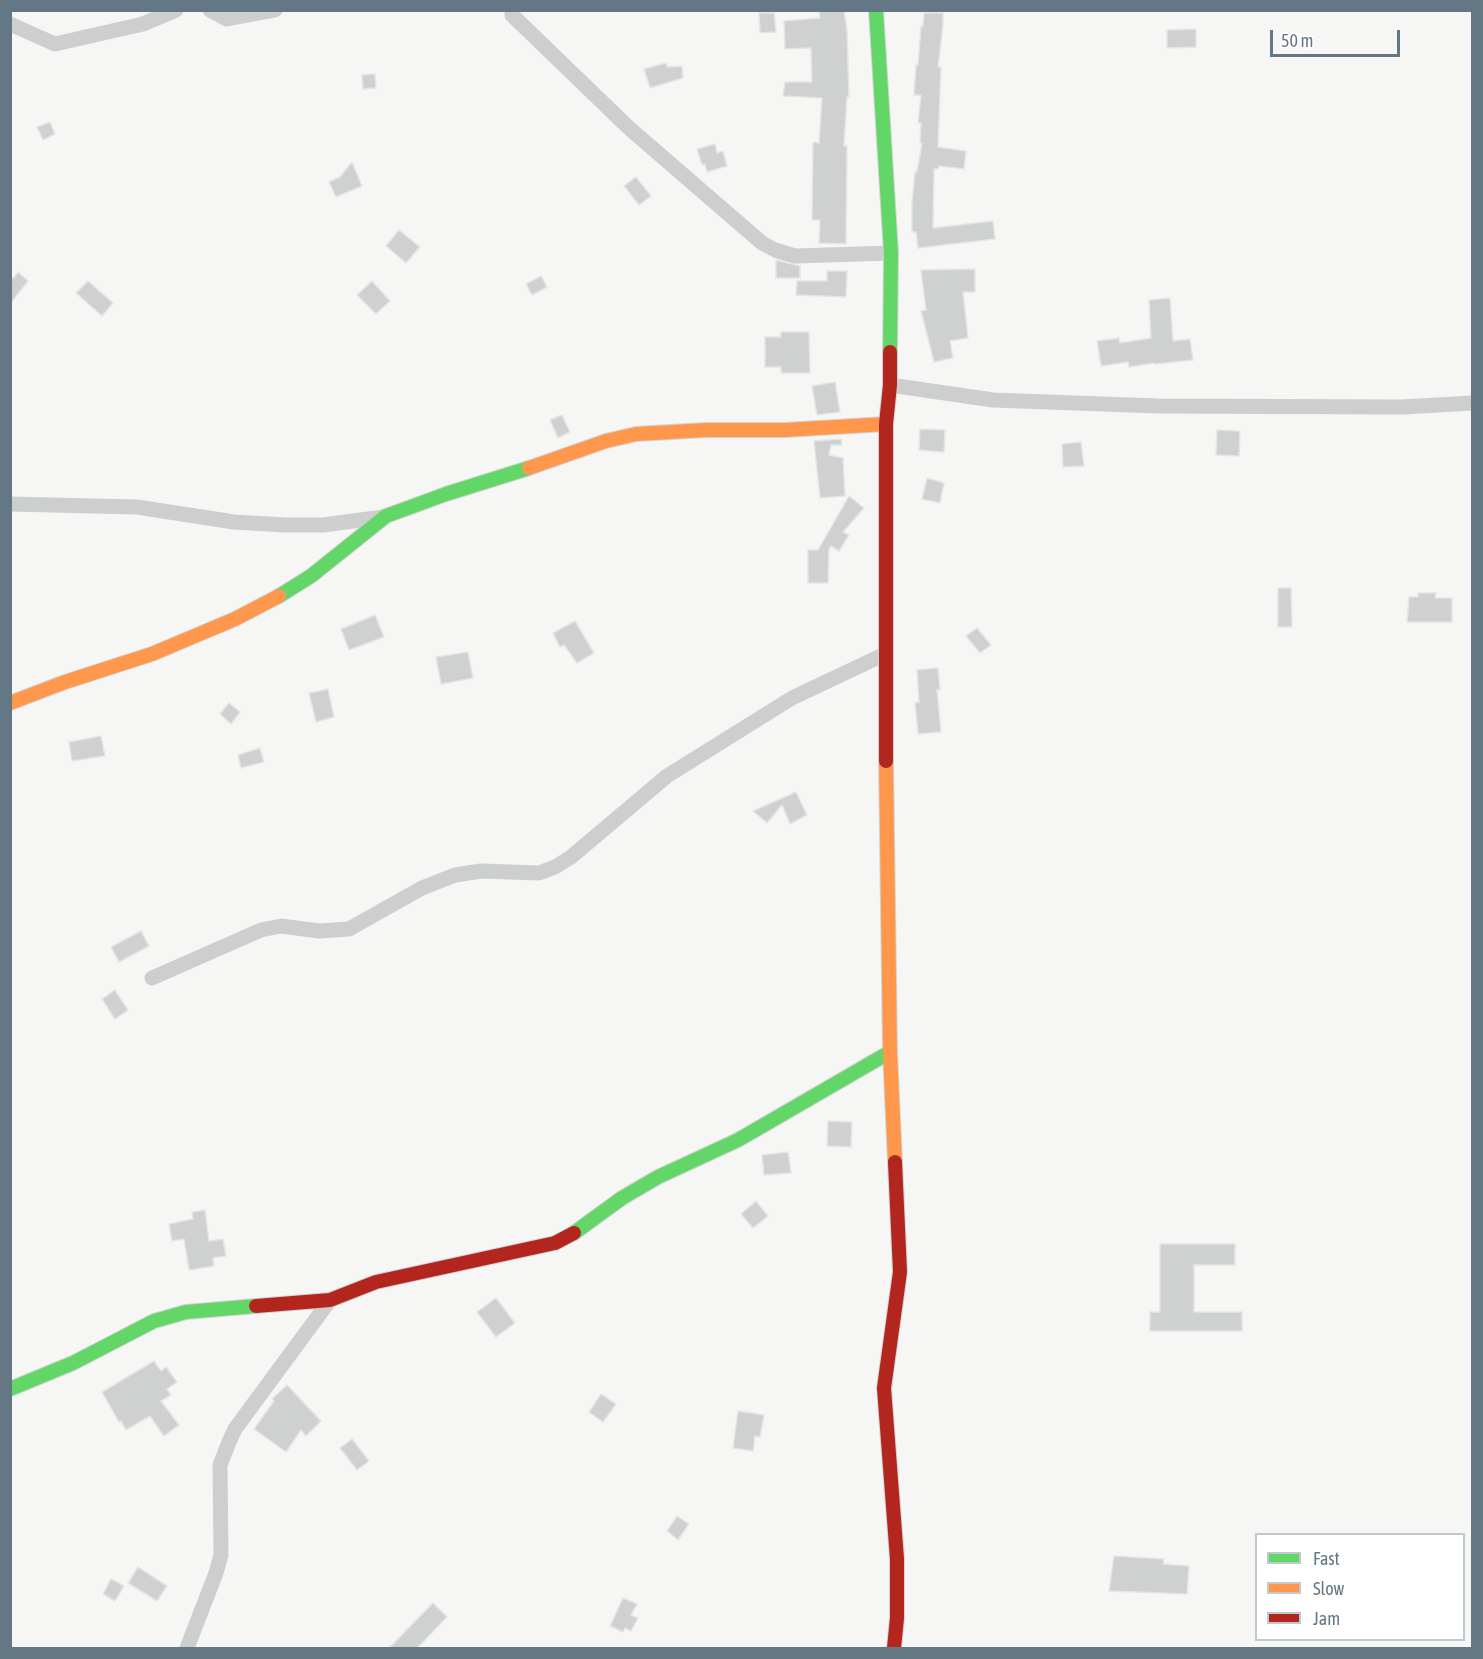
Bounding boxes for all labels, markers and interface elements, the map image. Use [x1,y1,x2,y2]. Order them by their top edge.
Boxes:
scale bar [1273,18,1404,56]
text: 50 m [1281,30,1313,51]
legend [1255,1533,1465,1641]
text: Fast [1313,1548,1340,1569]
text: Slow [1313,1578,1344,1599]
text: Jam [1313,1608,1340,1629]

